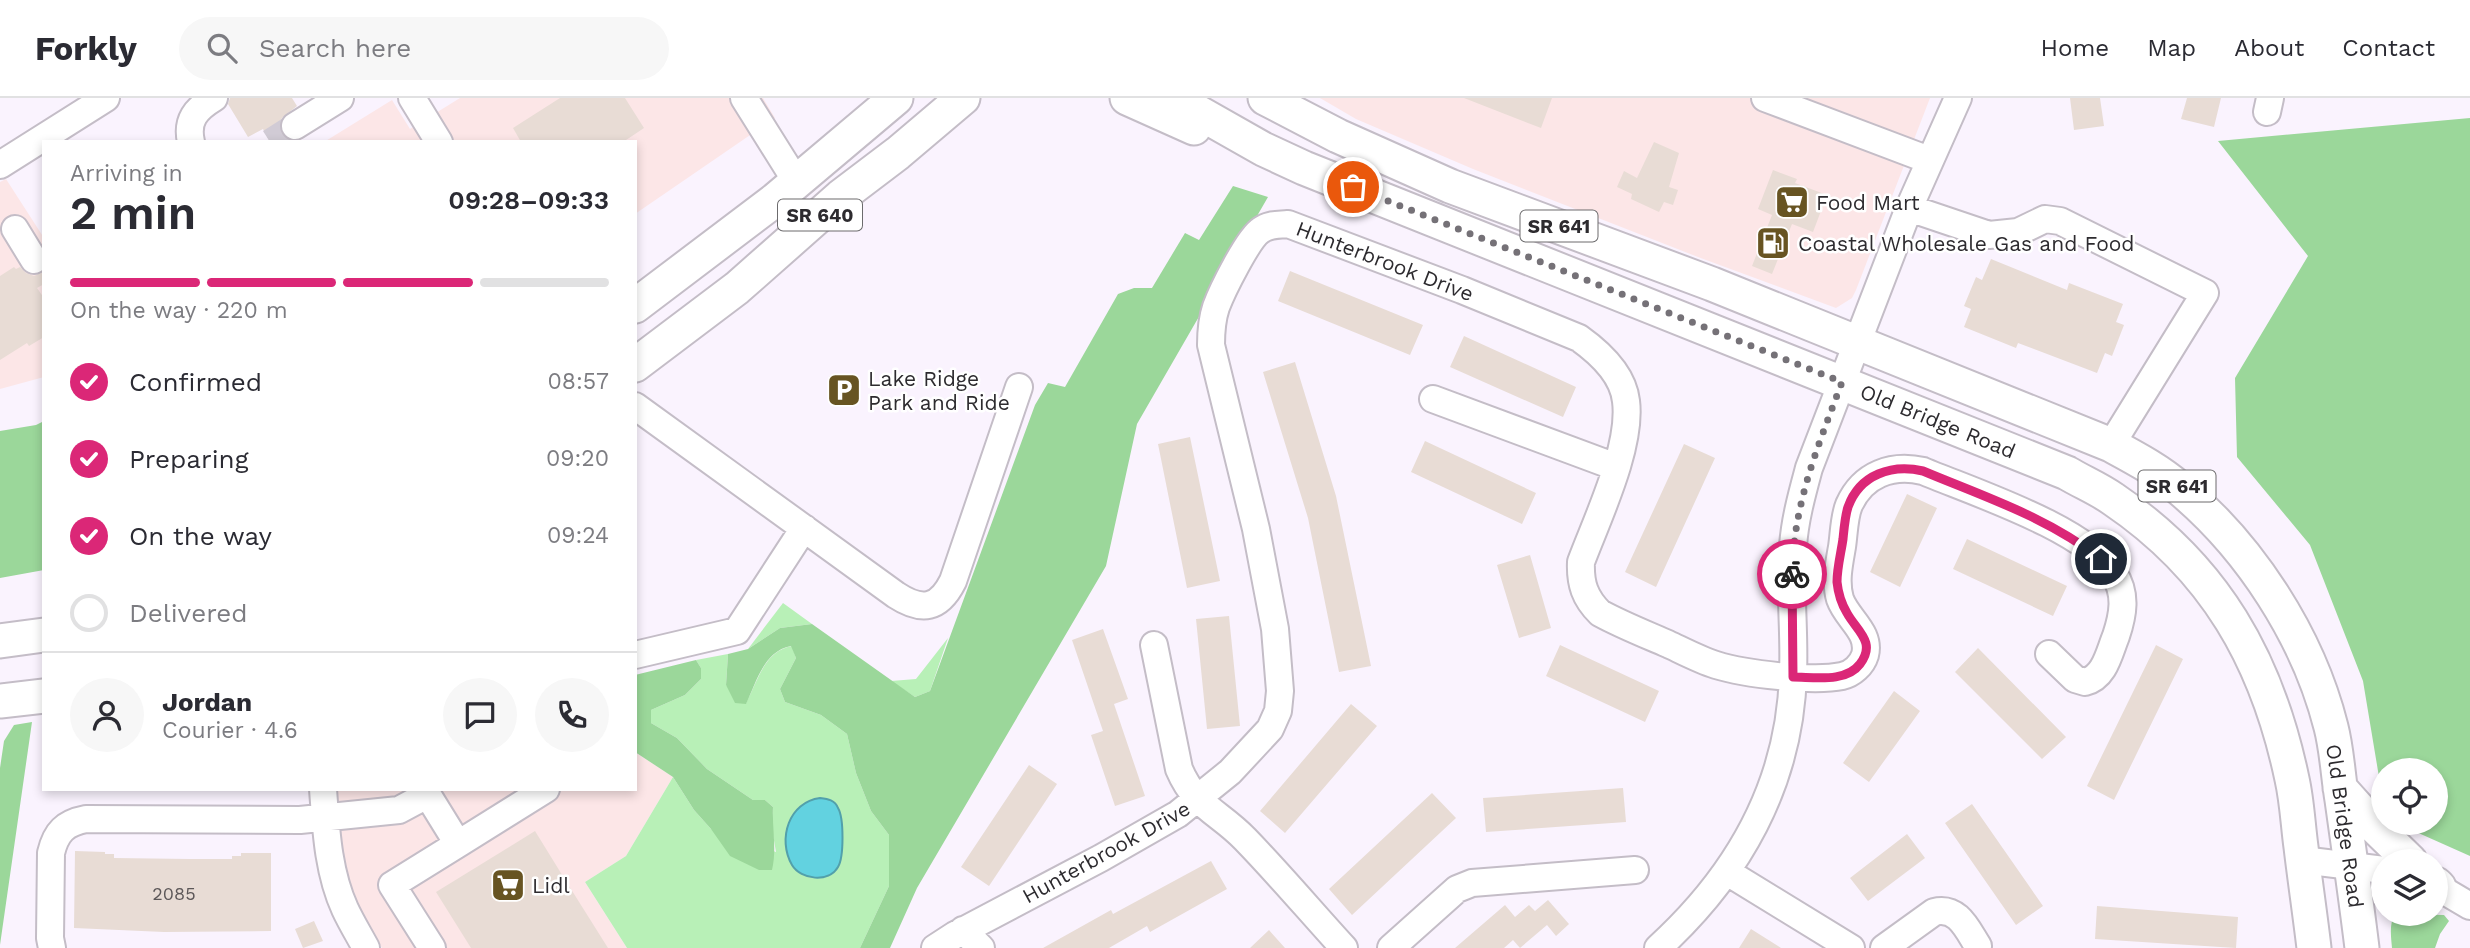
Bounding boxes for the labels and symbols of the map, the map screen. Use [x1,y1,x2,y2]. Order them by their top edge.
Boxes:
pin [1323,157,1383,217]
supermarket icon: Food Mart [1773,183,1811,221]
place label: Food Mart [1816,190,1920,215]
road number: SR 640 [778,200,862,230]
road number: SR 641 [1520,210,1598,242]
street label: Hunterbrook Drive [1293,216,1477,306]
fuel station icon: Coastal Wholesale Gas and Food [1754,224,1792,262]
place label: Coastal Wholesale Gas and Food [1798,231,2135,256]
place label: Lake Ridge Park and Ride [868,366,1010,415]
parking icon: Lake Ridge Park and Ride [825,371,863,409]
street label: Old Bridge Road [1857,378,2019,464]
road number: SR 641 [2138,470,2216,502]
pin [2071,529,2131,589]
courier [1757,539,1827,609]
street label: Old Bridge Road [2321,742,2369,910]
street label: Hunterbrook Drive [1018,795,1194,909]
supermarket icon: Lidl [489,866,527,904]
place label: Lidl [532,873,570,898]
house number: 2085 [152,883,196,904]

